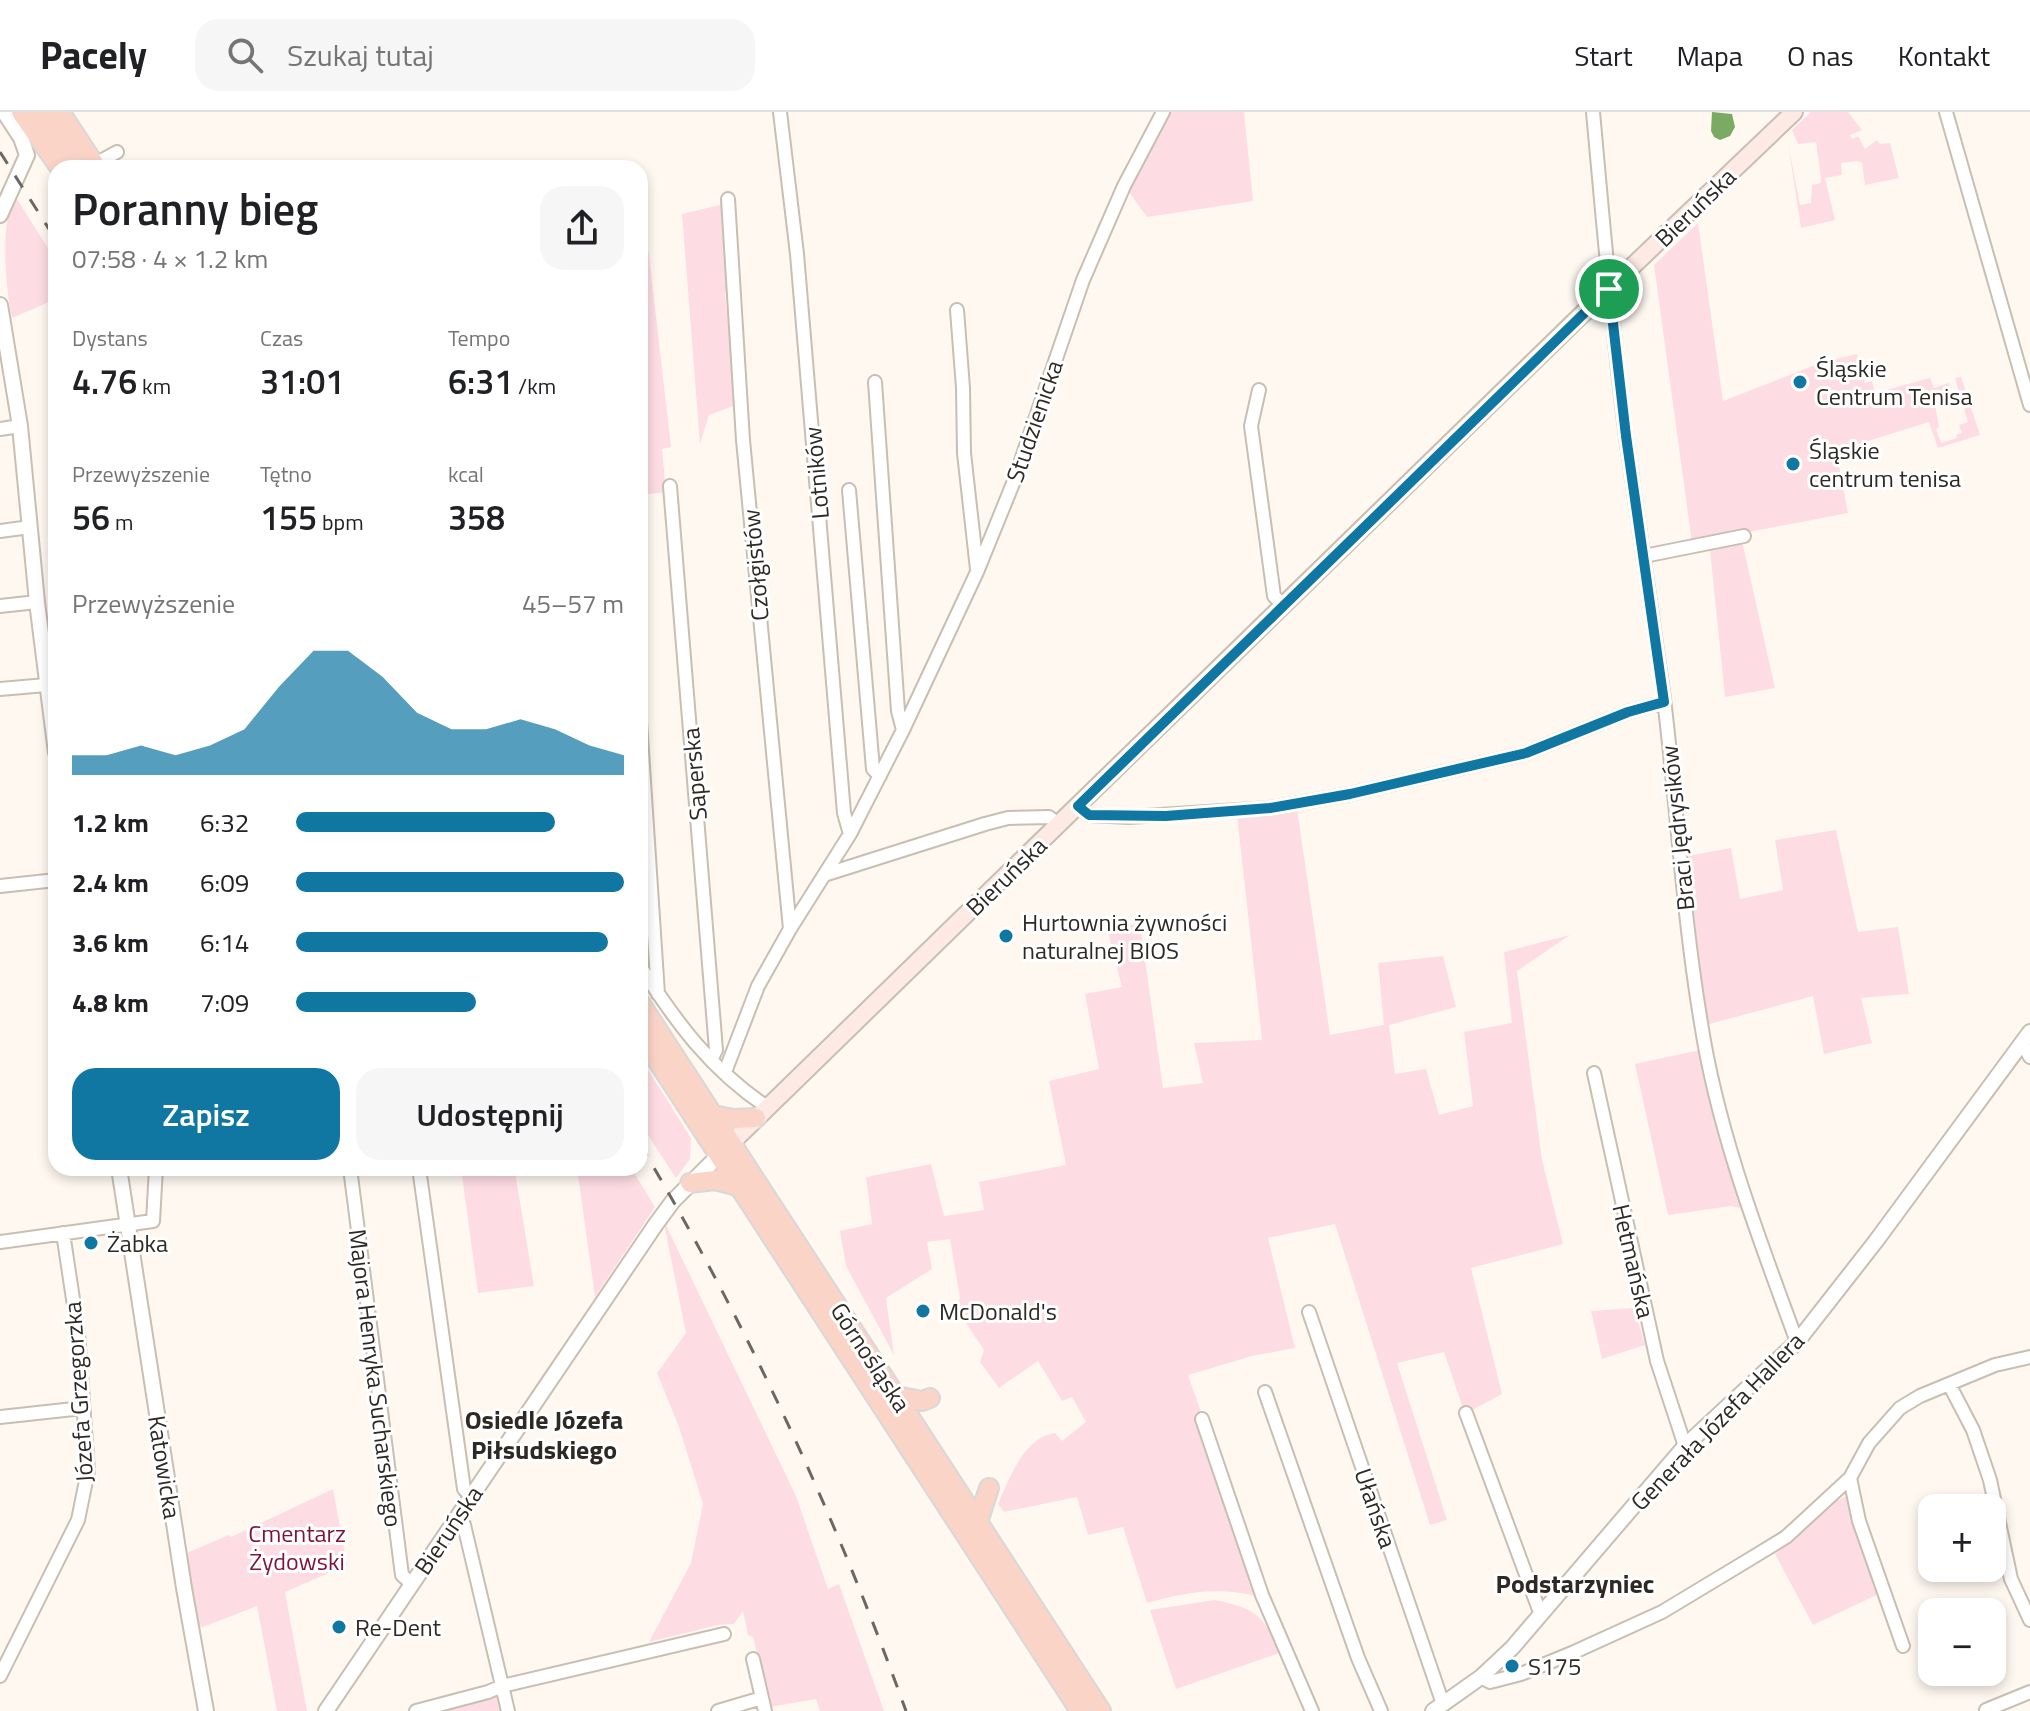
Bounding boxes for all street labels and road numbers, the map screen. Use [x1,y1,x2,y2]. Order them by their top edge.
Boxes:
street label: Bieruńska [1646,159,1744,255]
street label: Studzienicka [996,355,1072,487]
street label: Lotników [794,425,838,521]
street label: Czołgistów [732,508,778,622]
street label: Saperska [672,726,716,822]
street label: Braci Jędrysików [1650,744,1704,912]
street label: Bieruńska [957,828,1055,924]
street label: Hetmańska [1603,1200,1665,1322]
street label: Majora Henryka Sucharskiego [340,1227,412,1529]
street label: Górnośląska [822,1295,920,1419]
street label: Józefa Grzegorzka [54,1300,102,1484]
street label: Generała Józefa Hallera [1622,1323,1812,1519]
street label: Katowicka [139,1413,191,1521]
street label: Ułańska [1346,1463,1406,1553]
street label: Bieruńska [405,1478,491,1582]

